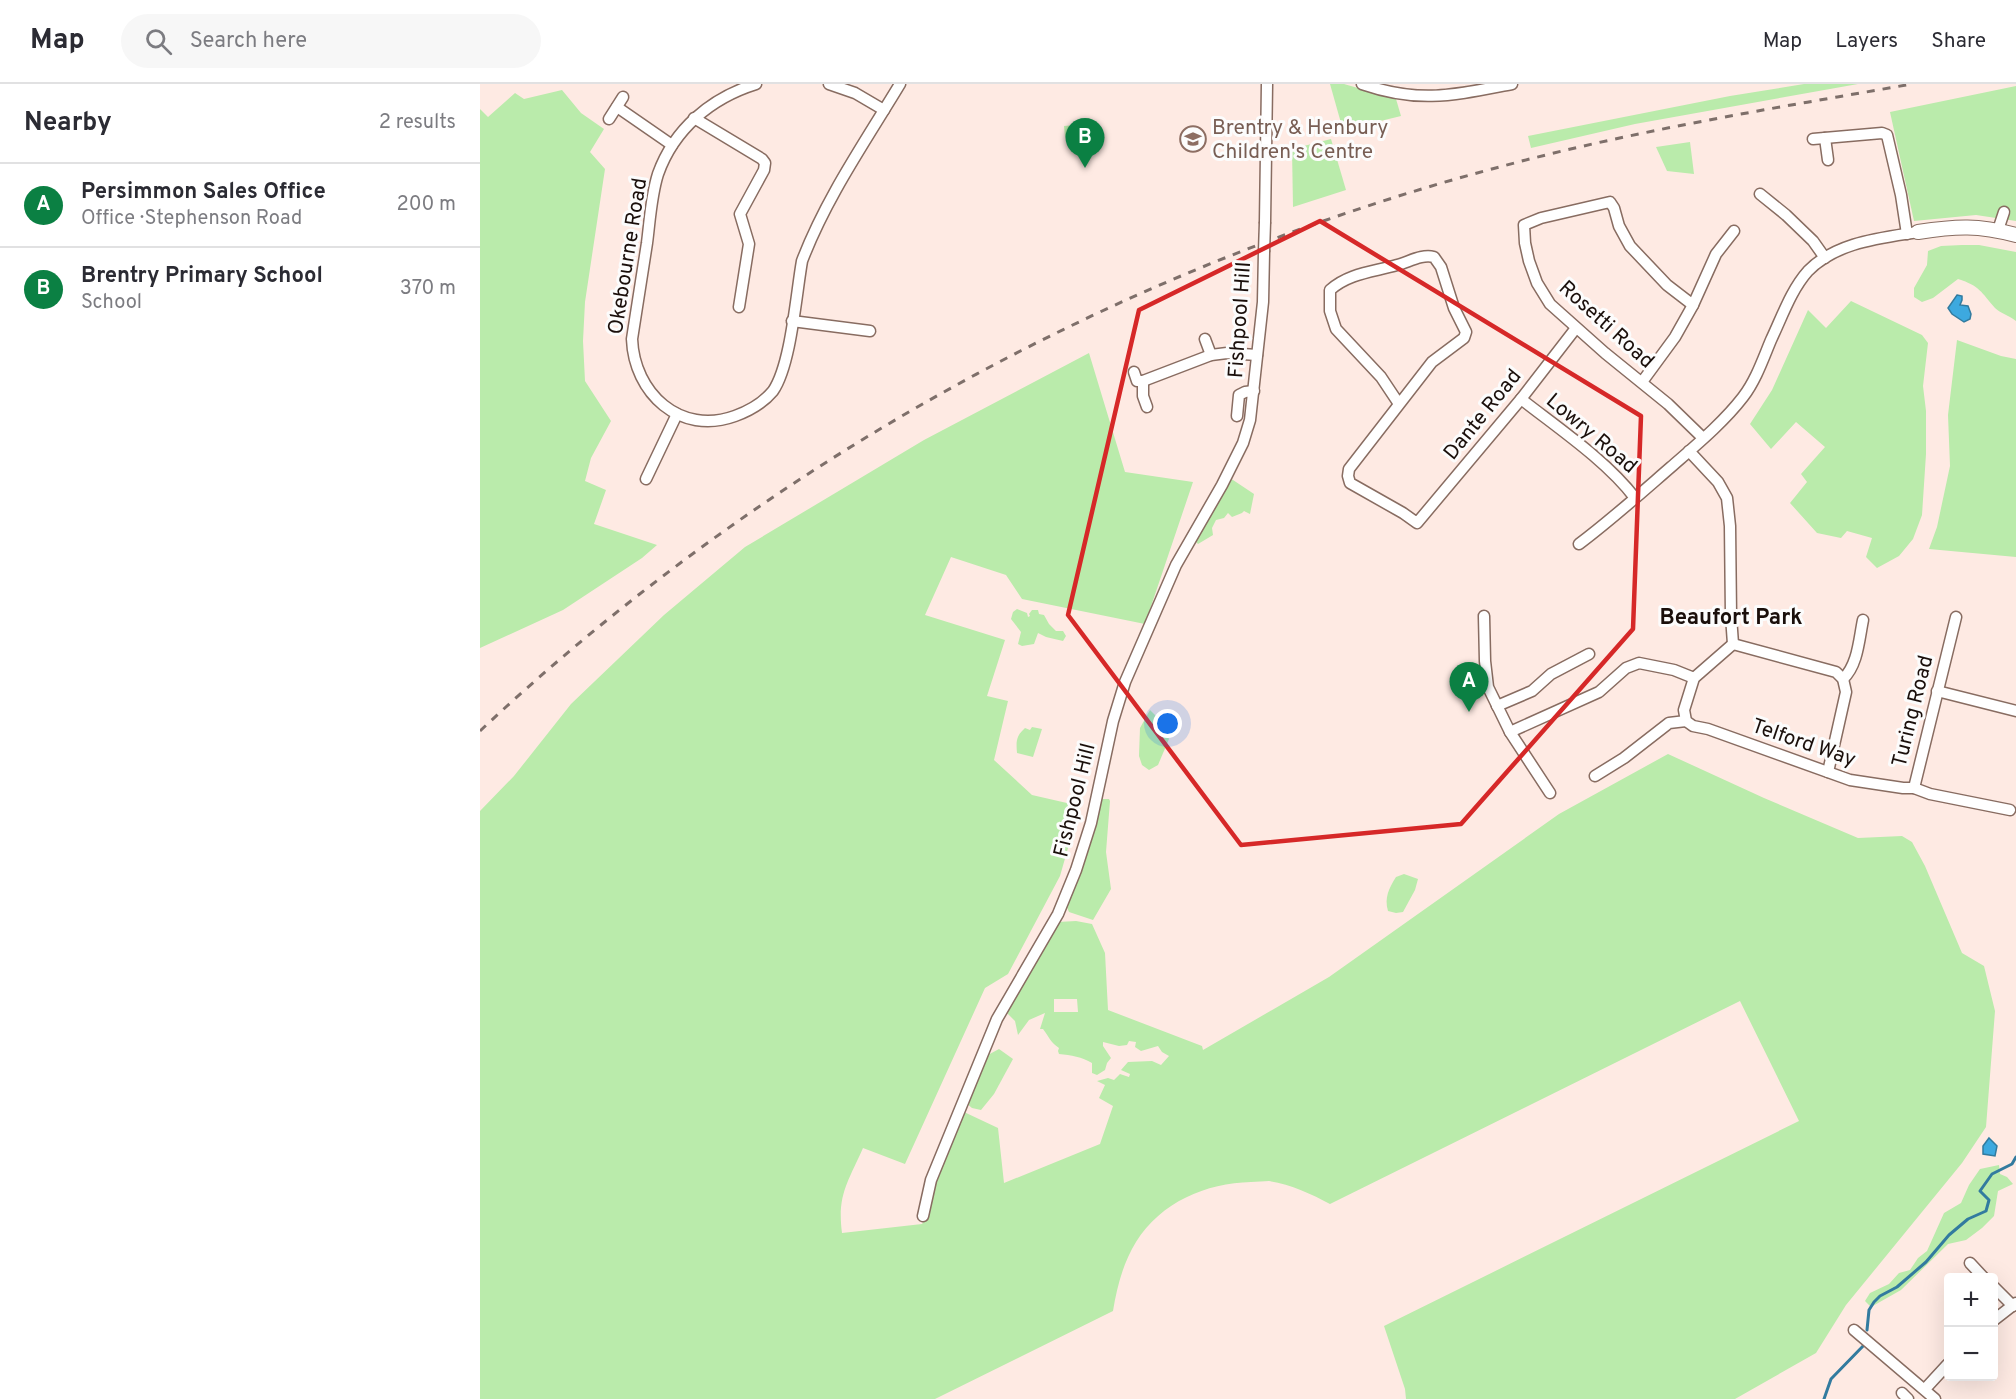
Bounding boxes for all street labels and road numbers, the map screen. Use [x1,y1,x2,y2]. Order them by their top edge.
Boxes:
street label: Okebourne Road [603,176,654,336]
street label: Fishpool Hill [1223,261,1258,379]
street label: Rosetti Road [1552,275,1660,375]
street label: Dante Road [1438,364,1528,466]
street label: Lowry Road [1540,388,1642,480]
street label: Turing Road [1887,653,1940,770]
street label: Telford Way [1748,713,1859,774]
street label: Fishpool Hill [1048,741,1103,860]

